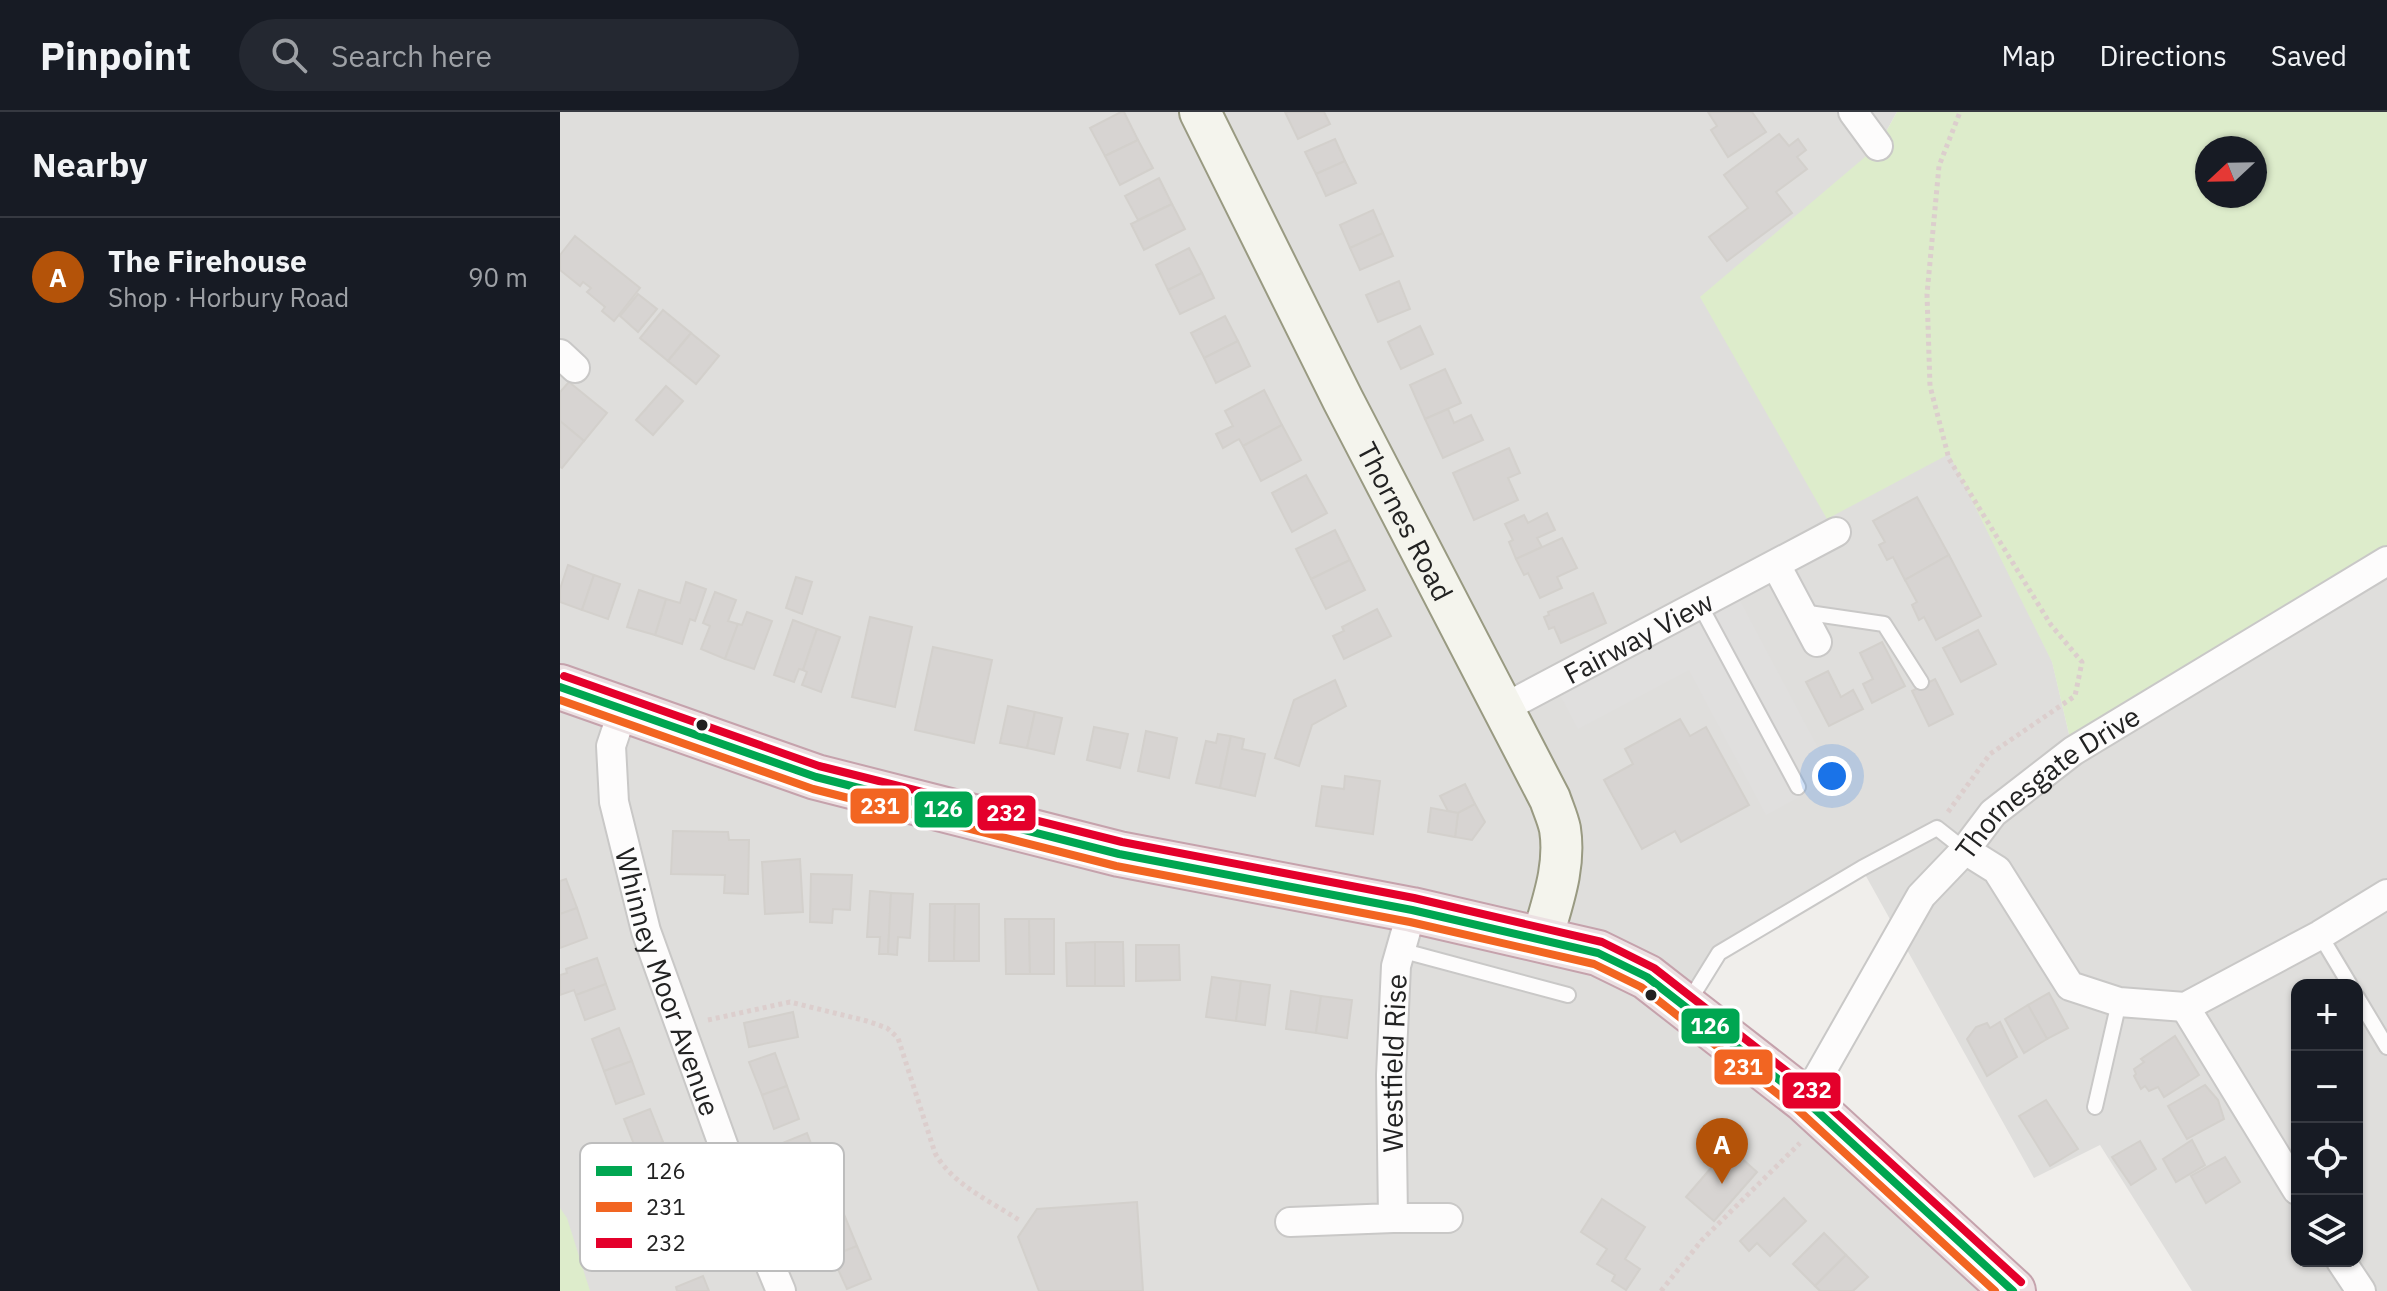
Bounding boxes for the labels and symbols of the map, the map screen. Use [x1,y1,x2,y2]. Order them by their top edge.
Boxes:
north arrow [2195,136,2267,208]
street label: Thornes Road [1349,435,1462,607]
street label: Fairway View [1557,582,1719,692]
street label: Thornesgate Drive [1946,697,2146,867]
unlabelled marker [694,717,710,733]
your location [1812,756,1852,796]
line badge: 231 [849,787,910,825]
line badge: 126 [913,790,974,829]
text: 231 [860,791,900,820]
text: 126 [923,794,963,823]
line badge: 232 [976,794,1037,832]
text: 232 [986,798,1026,827]
street label: Whinney Moor Avenue [608,844,730,1121]
street label: Westfield Rise [1372,973,1414,1153]
unlabelled marker [1643,987,1659,1003]
line badge: 126 [1680,1007,1741,1045]
text: 126 [1690,1011,1730,1040]
line badge: 231 [1713,1048,1774,1086]
text: 231 [1723,1052,1763,1081]
line badge: 232 [1781,1071,1842,1110]
text: 232 [1792,1075,1832,1104]
pin: A [1696,1118,1748,1184]
legend [580,1143,844,1271]
text: 126 [646,1156,686,1185]
text: 231 [646,1192,686,1221]
text: 232 [646,1228,686,1257]

